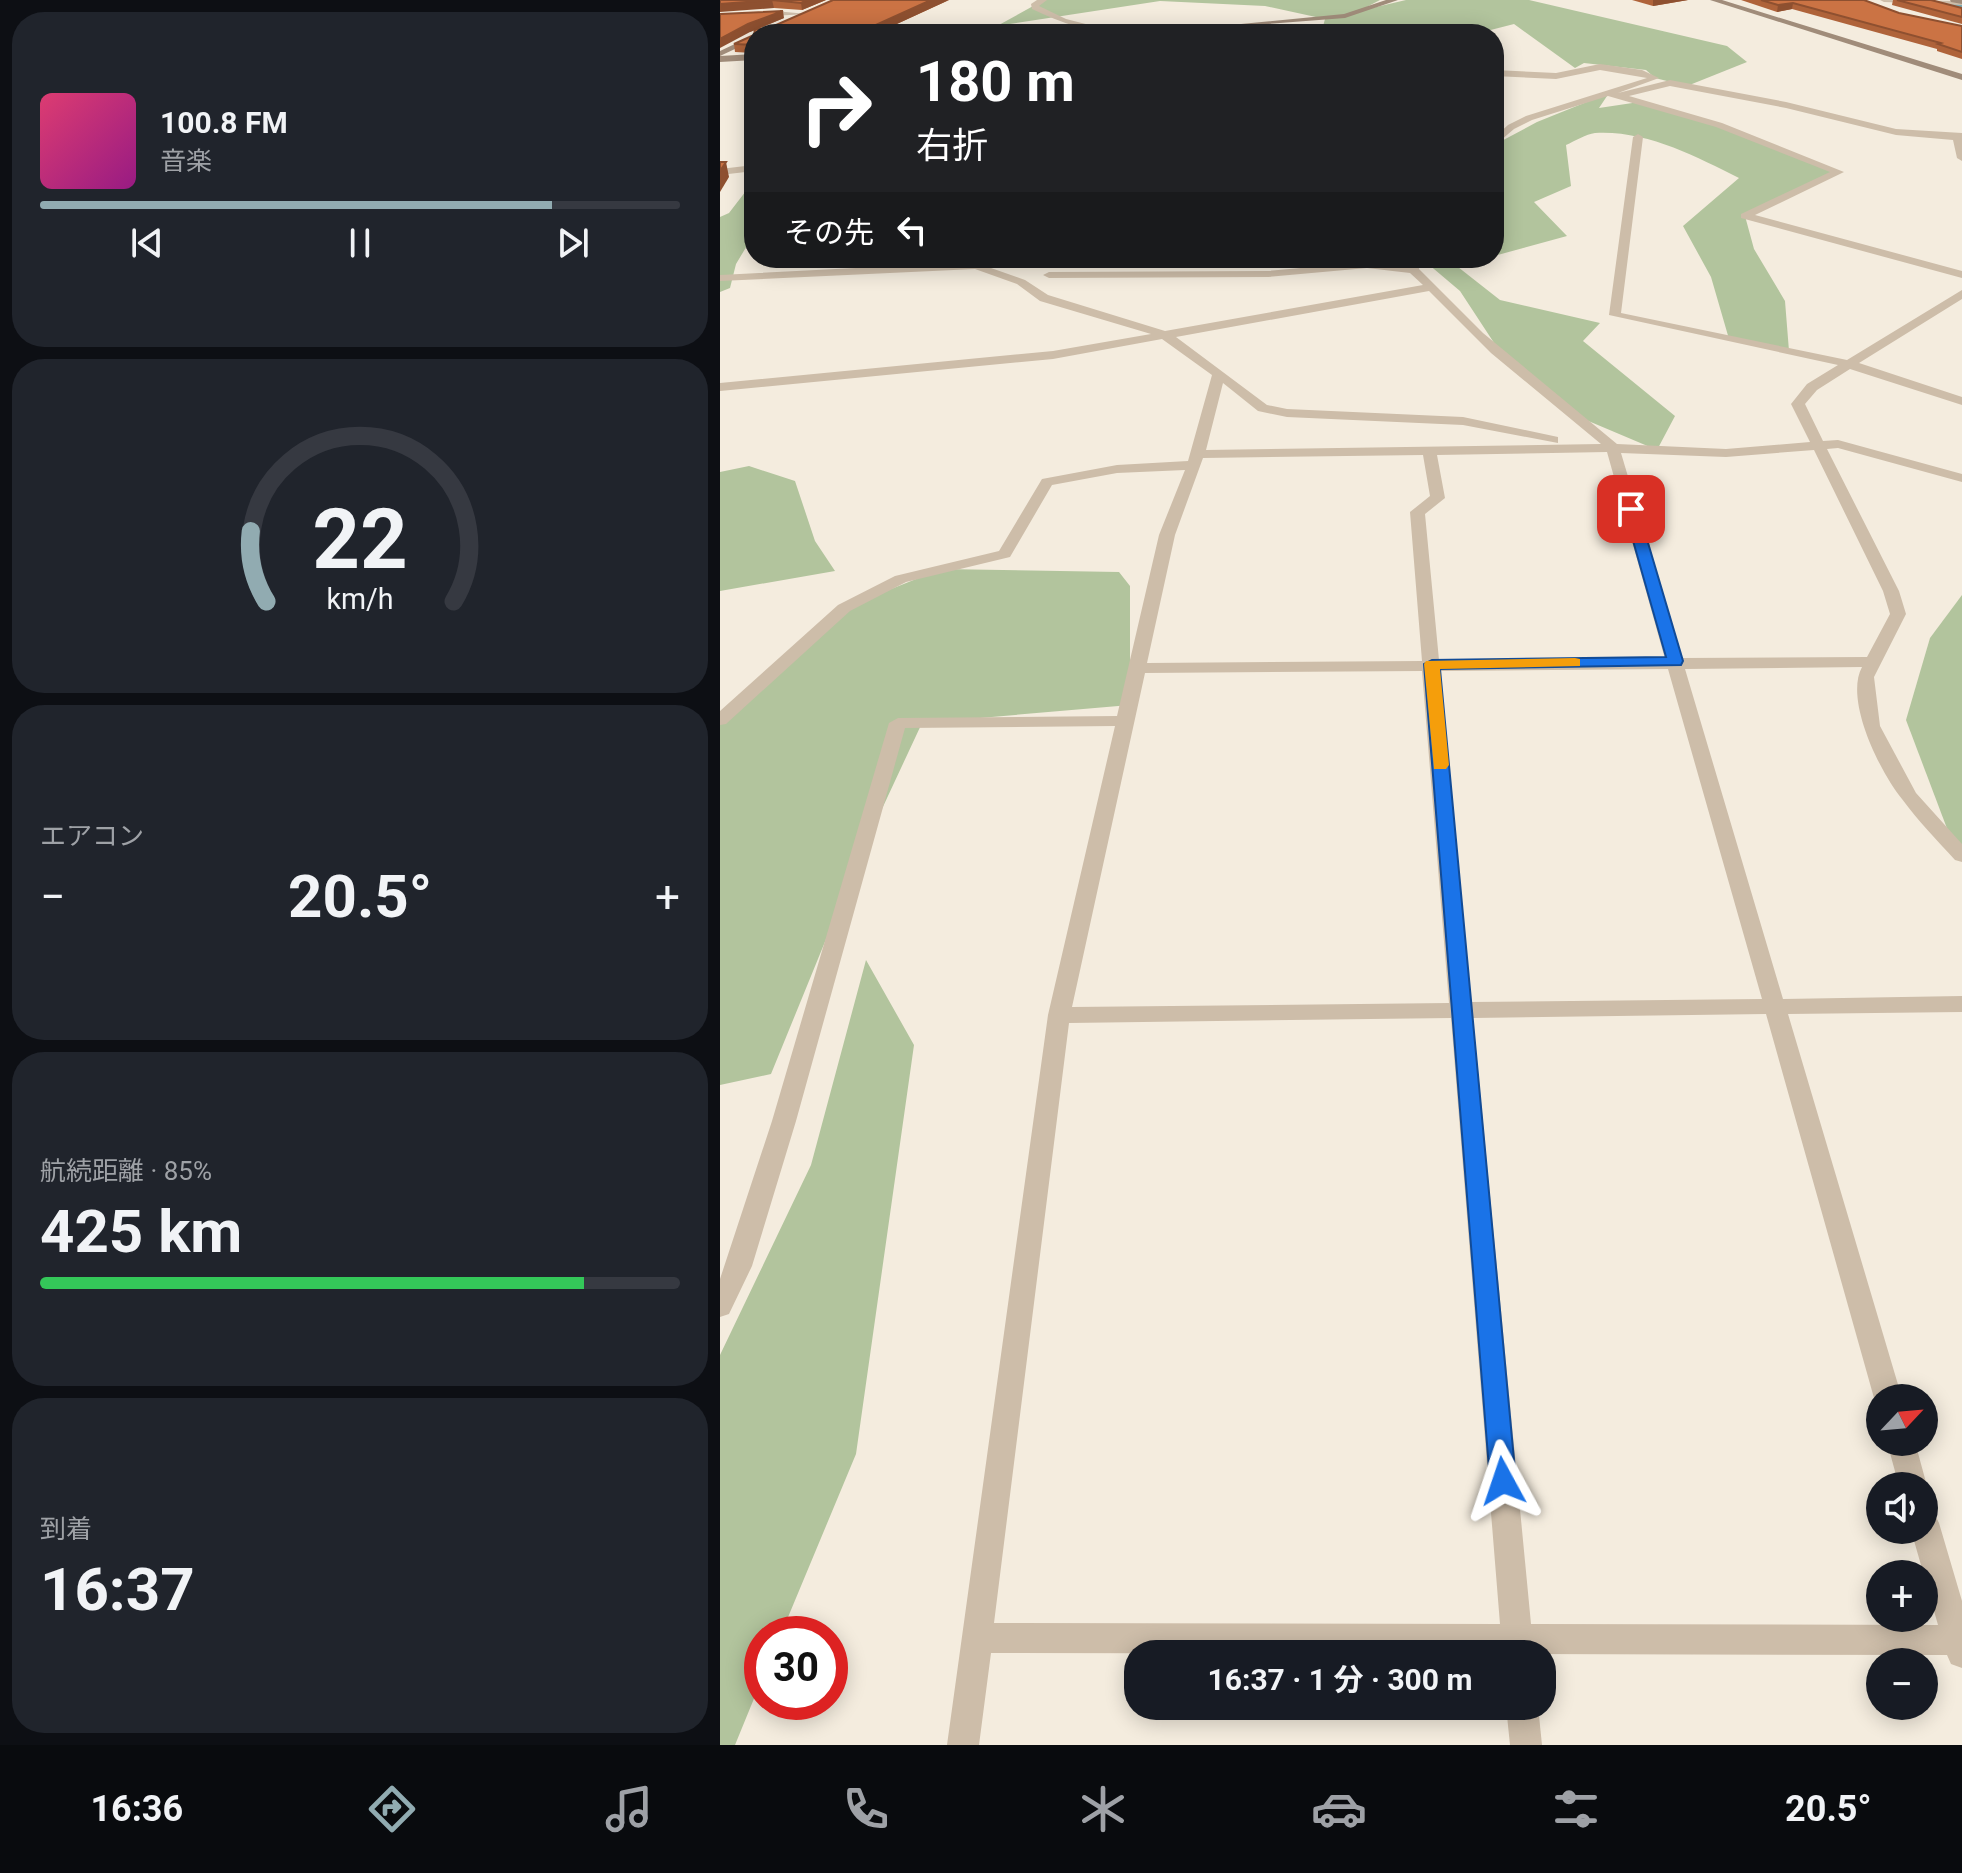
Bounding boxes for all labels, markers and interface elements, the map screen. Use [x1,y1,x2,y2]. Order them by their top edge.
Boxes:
text: 180 m [916,49,1075,115]
icon: right [784,56,888,160]
text: 100.8 FM [160,105,288,140]
text: 右折 [916,125,988,167]
text: 音楽 [160,146,212,176]
icon: left [890,208,934,252]
text: その先 [784,215,874,250]
icon: previous [125,221,169,265]
icon: pause [338,221,382,265]
icon: next [551,221,595,265]
pin [1597,475,1665,543]
icon: arrive [1609,487,1653,531]
text: 22 [312,490,408,587]
text: km/h [326,582,394,616]
text: エアコン [40,821,144,851]
text: 20.5° [288,861,432,932]
text: − [40,871,65,923]
text: + [655,871,680,923]
text: 航続距離 · 85% [40,1156,212,1186]
text: 425 km [40,1196,242,1267]
north arrow [1866,1384,1938,1456]
map controls [1866,1384,1938,1720]
position arrow [1461,1439,1545,1523]
button: sound [1866,1472,1938,1544]
text: 到着 [40,1514,92,1544]
text: 16:37 [40,1554,195,1625]
button: + [1866,1560,1938,1632]
speed limit sign: 30 [744,1616,848,1720]
button: − [1866,1648,1938,1720]
text: 16:37 · 1 分 · 300 m [1208,1662,1472,1697]
icon: directions [364,1781,420,1837]
icon: music [601,1781,657,1837]
icon: phone [838,1781,894,1837]
icon: climate [1075,1781,1131,1837]
icon: car [1311,1781,1367,1837]
icon: filters [1548,1781,1604,1837]
text: 16:36 [90,1788,183,1830]
text: 20.5° [1785,1788,1872,1830]

